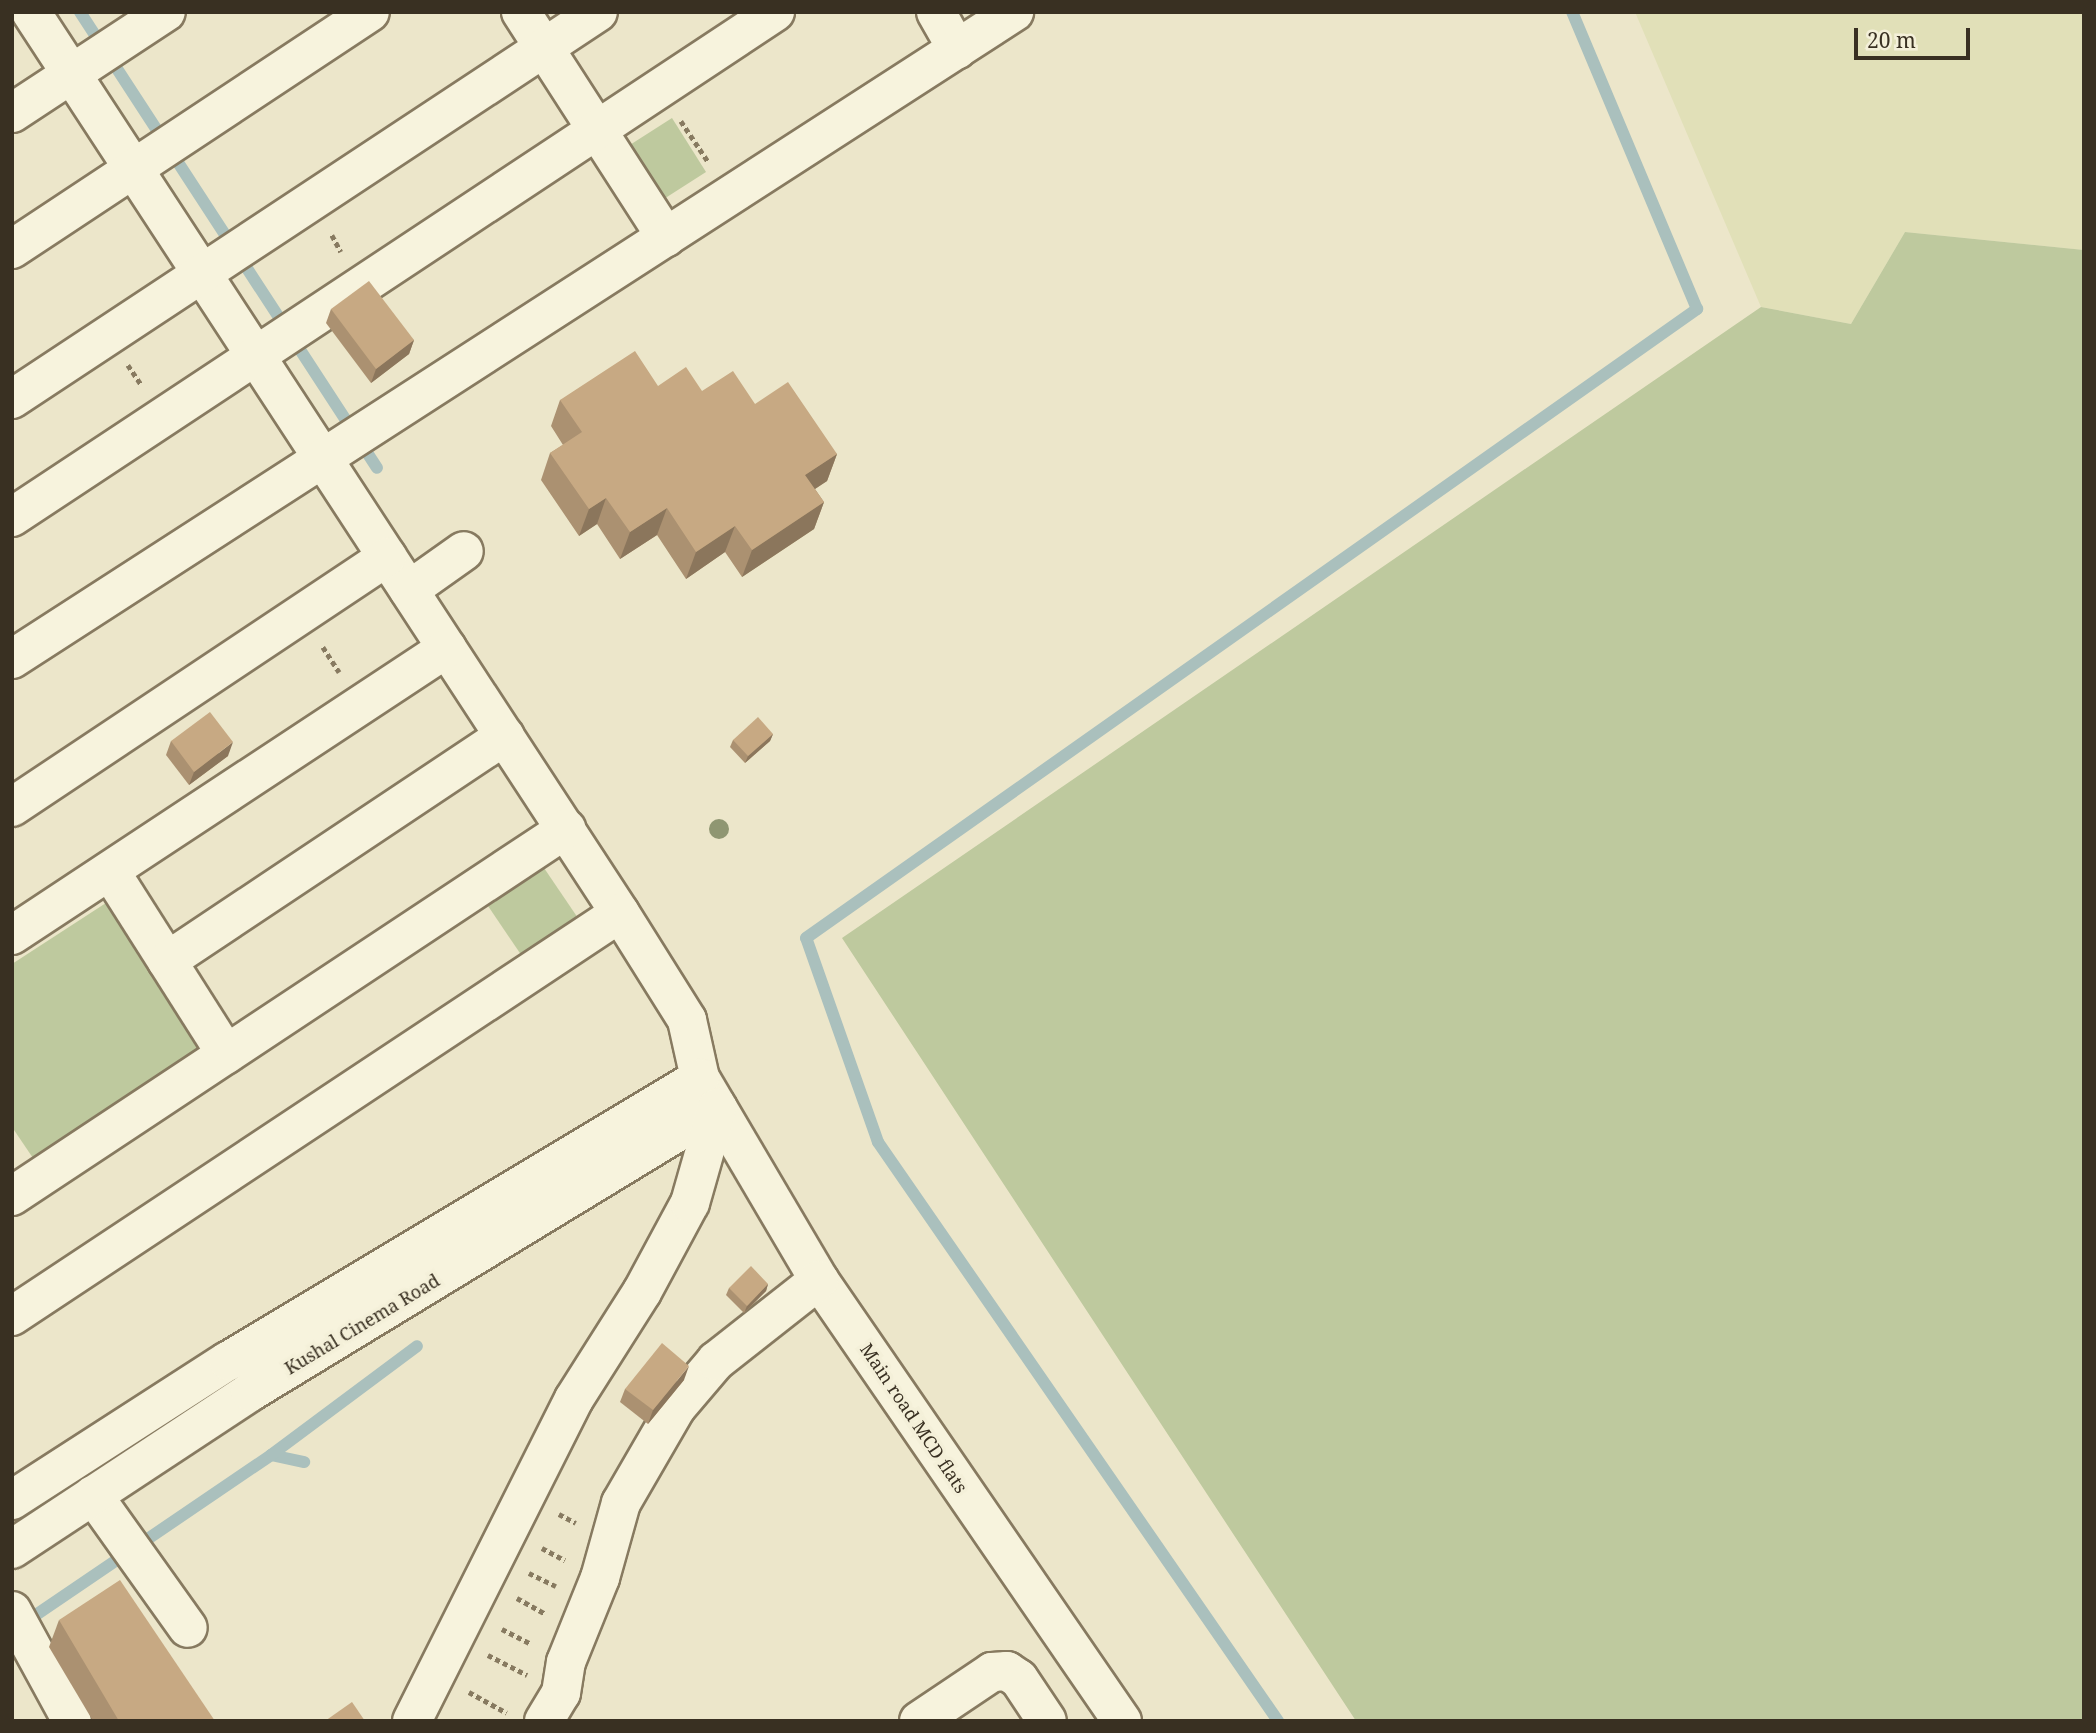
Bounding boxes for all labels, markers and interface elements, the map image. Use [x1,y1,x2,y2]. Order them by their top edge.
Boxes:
scale bar [1858,14,1974,58]
text: 20 m [1867,26,1916,54]
street label: Kushal Cinema Road [281,1269,443,1379]
street label: Main road MCD flats [856,1339,972,1497]

